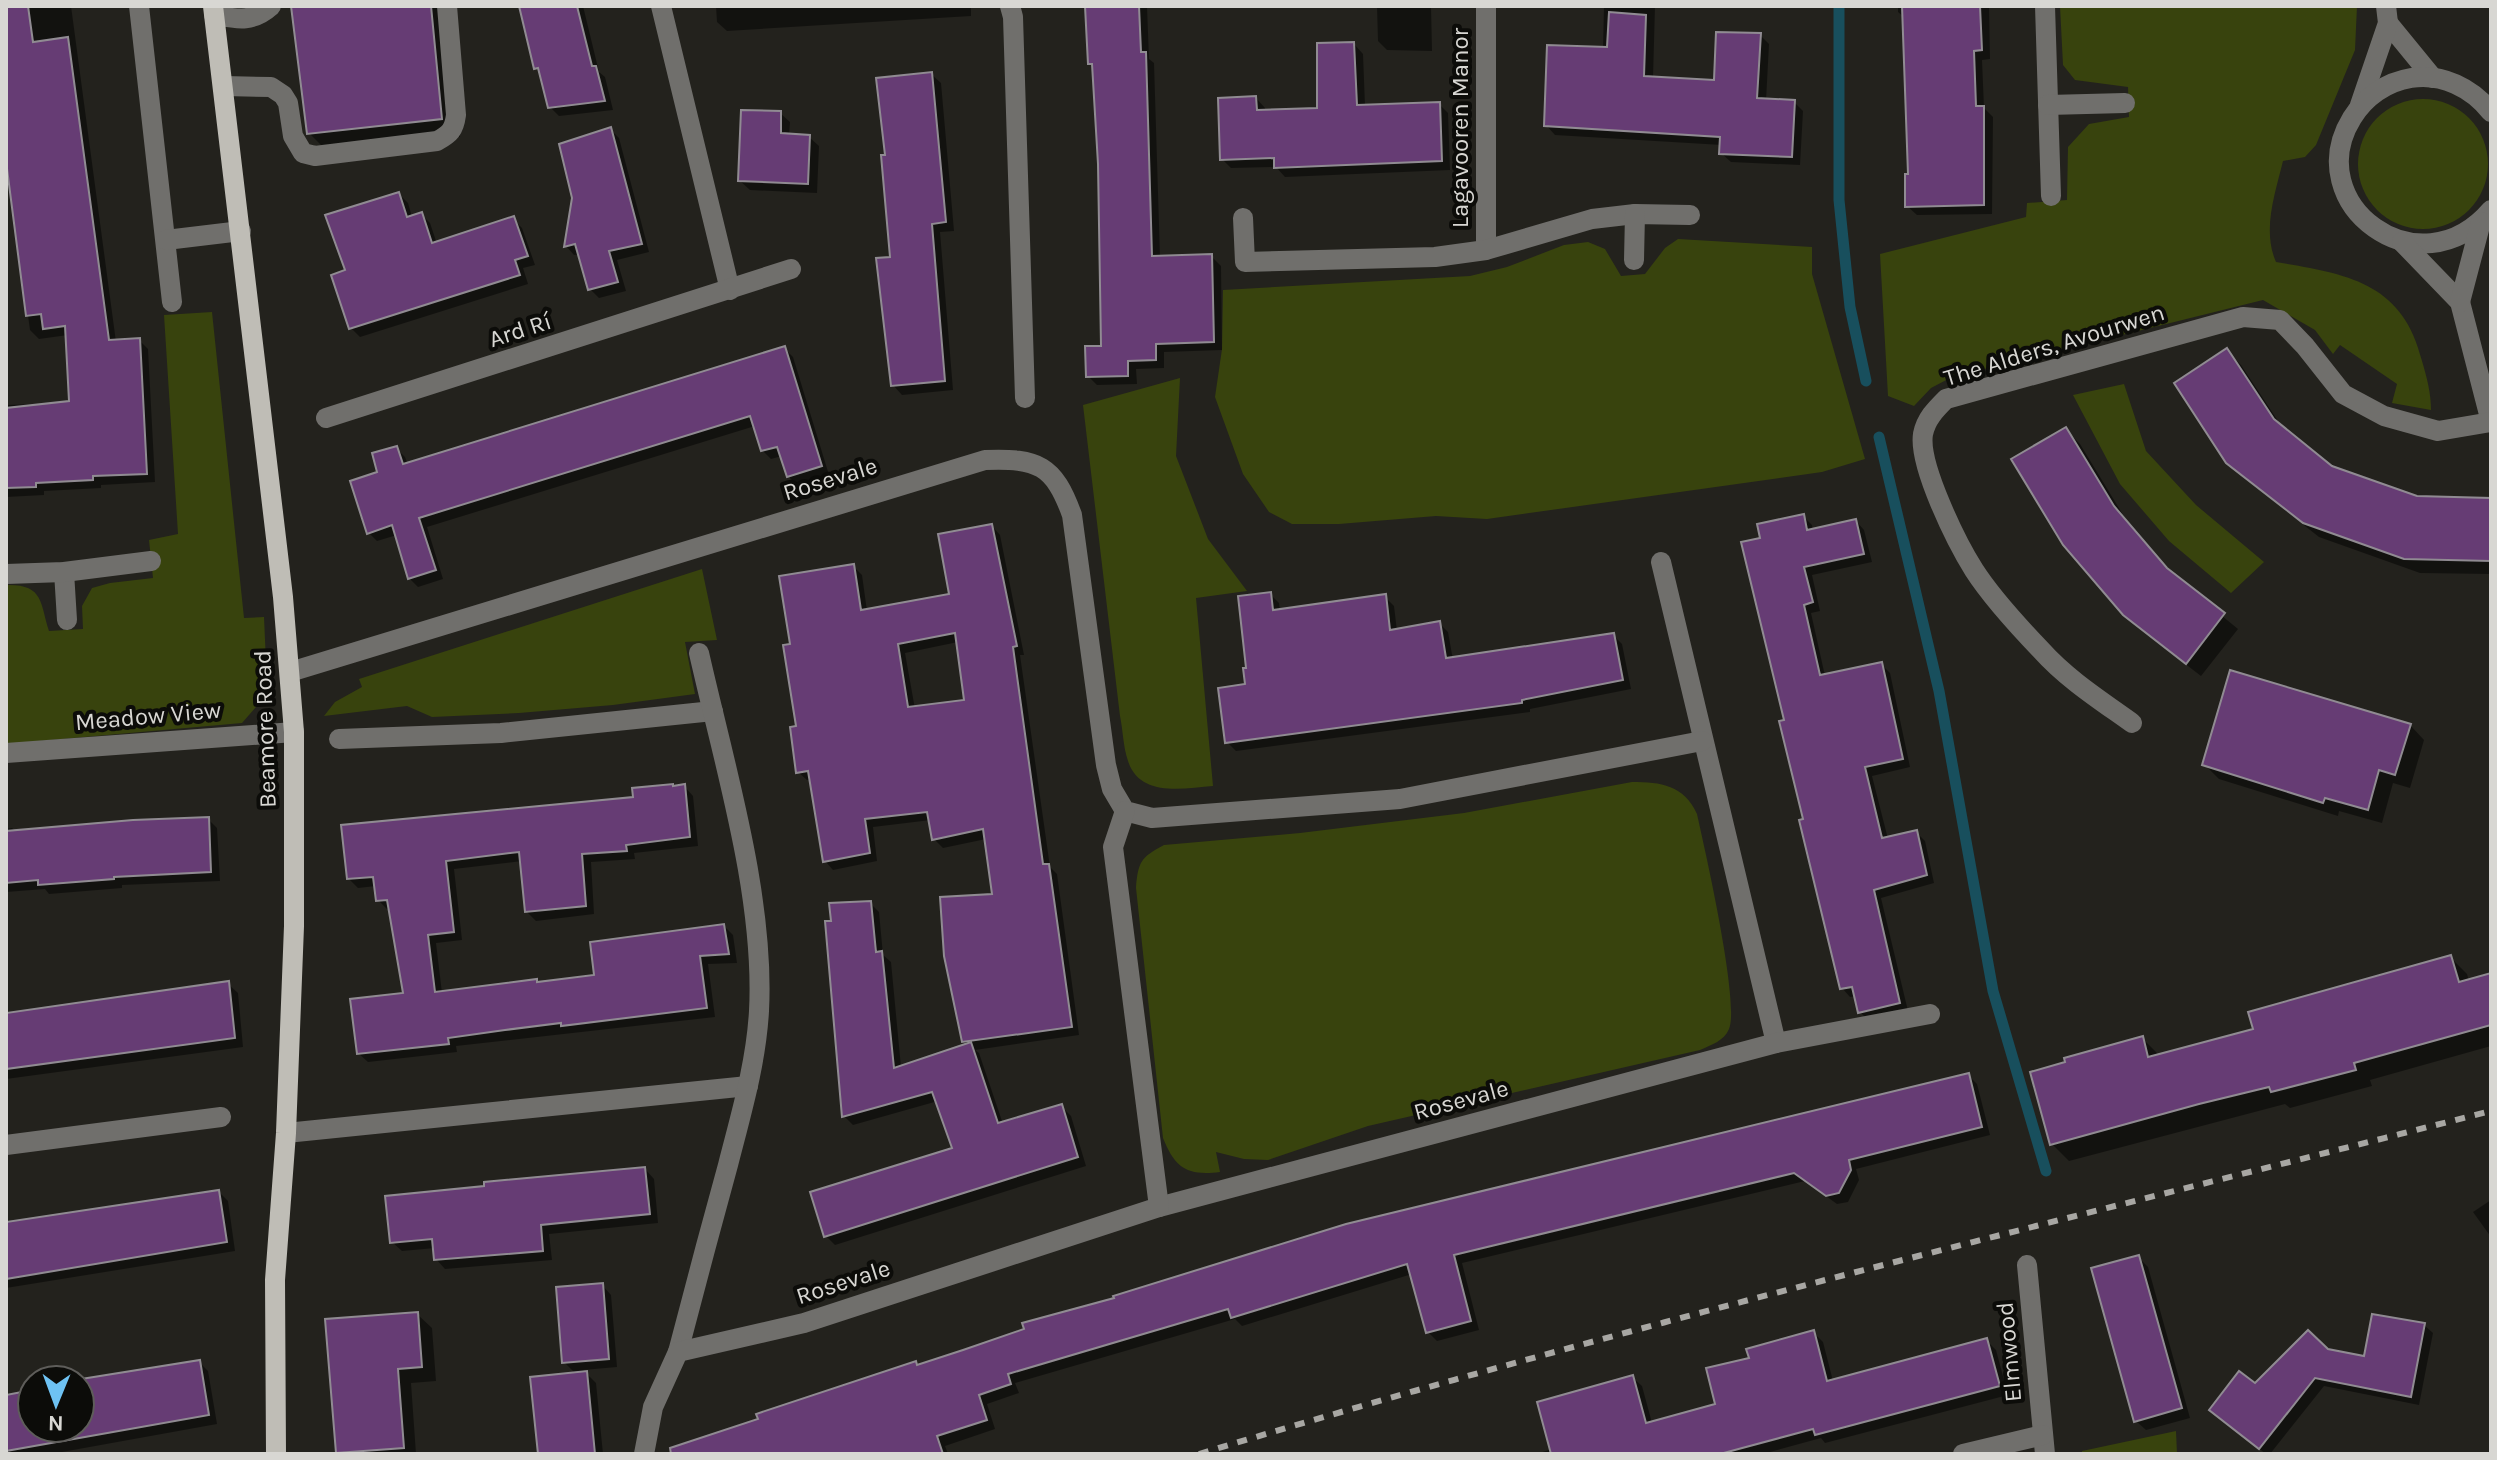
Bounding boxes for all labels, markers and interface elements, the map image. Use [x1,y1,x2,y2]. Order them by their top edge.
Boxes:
street label: Lagavooren Manor [1446,27,1474,228]
street label: The Alders, Avourwen [1940,298,2168,392]
street label: Ard Rí [485,307,556,353]
street label: Rosevale [779,451,881,507]
street label: Beamore Road [248,650,282,808]
street label: Meadow View [74,696,222,736]
street label: Rosevale [1410,1074,1512,1126]
street label: Rosevale [793,1254,893,1310]
street label: Elmwood [1991,1301,2027,1403]
north arrow [16,1364,96,1444]
text: N [48,1410,64,1436]

